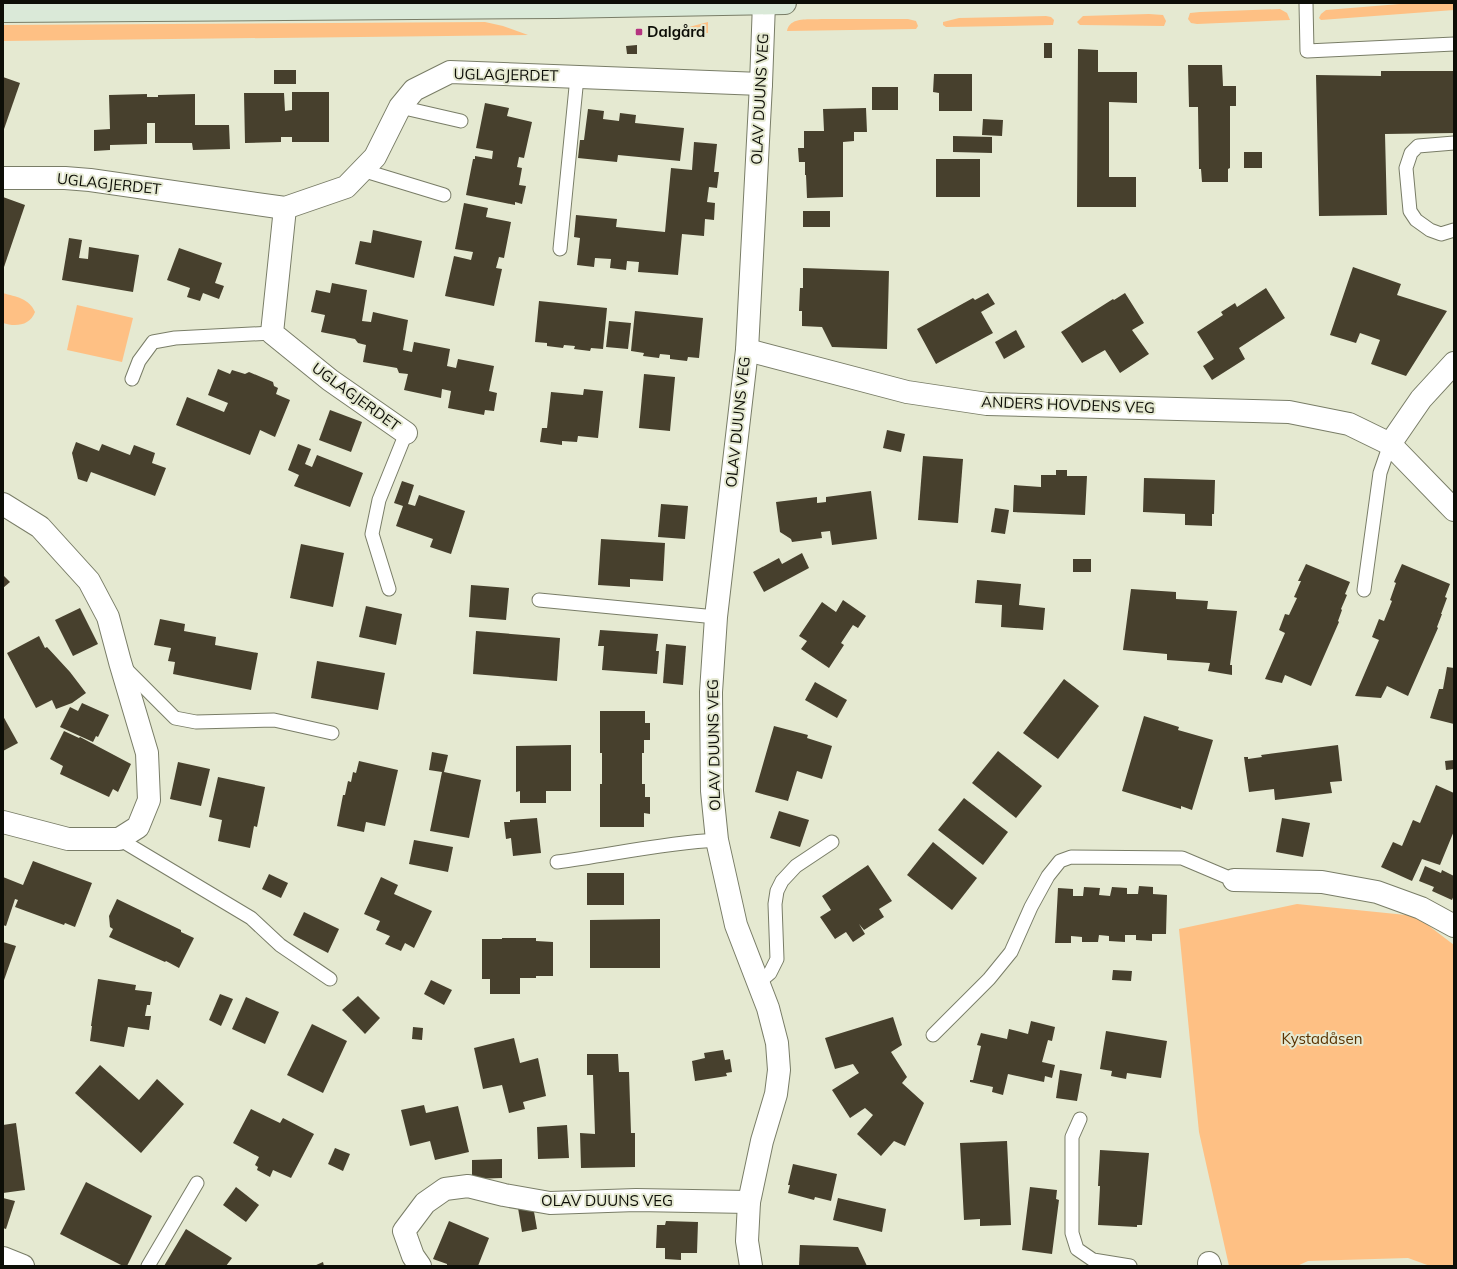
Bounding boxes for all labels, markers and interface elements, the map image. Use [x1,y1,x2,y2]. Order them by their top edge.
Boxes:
place label: Dalgård [647,22,705,41]
marker: Dalgård [634,27,644,37]
street label: OLAV DUUNS VEG [747,33,772,165]
street label: UGLAGJERDET [454,64,558,85]
street label: UGLAGJERDET [56,169,162,198]
street label: OLAV DUUNS VEG [721,355,754,488]
street label: UGLAGJERDET [308,358,404,435]
street label: ANDERS HOVDENS VEG [981,392,1155,417]
street label: OLAV DUUNS VEG [703,679,724,811]
park label: Kystadåsen [1282,1029,1362,1048]
street label: OLAV DUUNS VEG [541,1191,673,1210]

